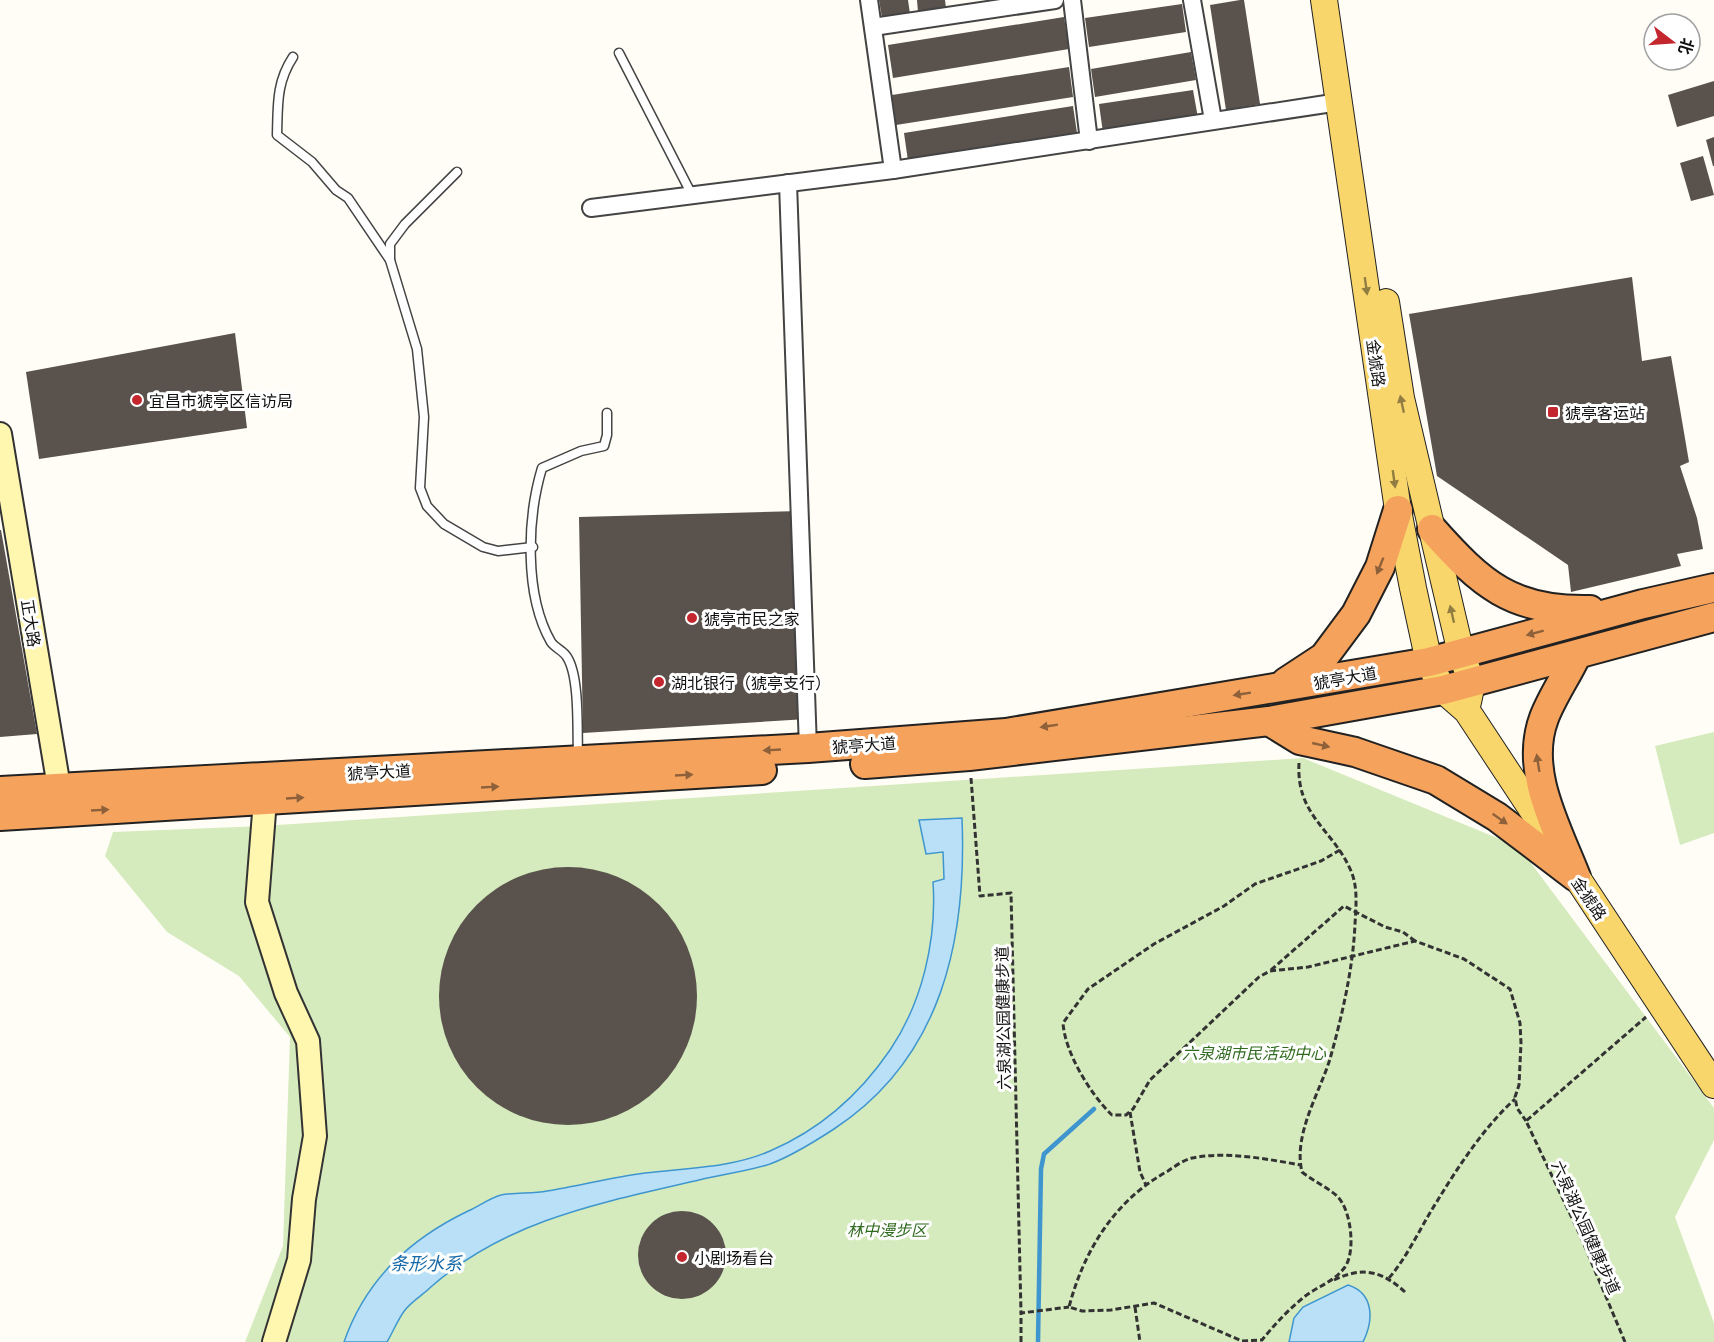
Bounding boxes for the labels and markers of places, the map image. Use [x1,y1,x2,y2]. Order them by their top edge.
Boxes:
place label: 宜昌市猇亭区信访局 [149,388,293,412]
marker: 宜昌市猇亭区信访局 [130,393,144,407]
place label: 猇亭客运站 [1565,400,1645,424]
marker: 猇亭客运站 [1546,405,1560,419]
place label: 猇亭市民之家 [704,606,800,630]
marker: 猇亭市民之家 [685,611,699,625]
place label: 湖北银行（猇亭支行） [671,670,831,694]
marker: 湖北银行（猇亭支行） [652,675,666,689]
place label: 小剧场看台 [694,1245,774,1269]
marker: 小剧场看台 [675,1250,689,1264]

